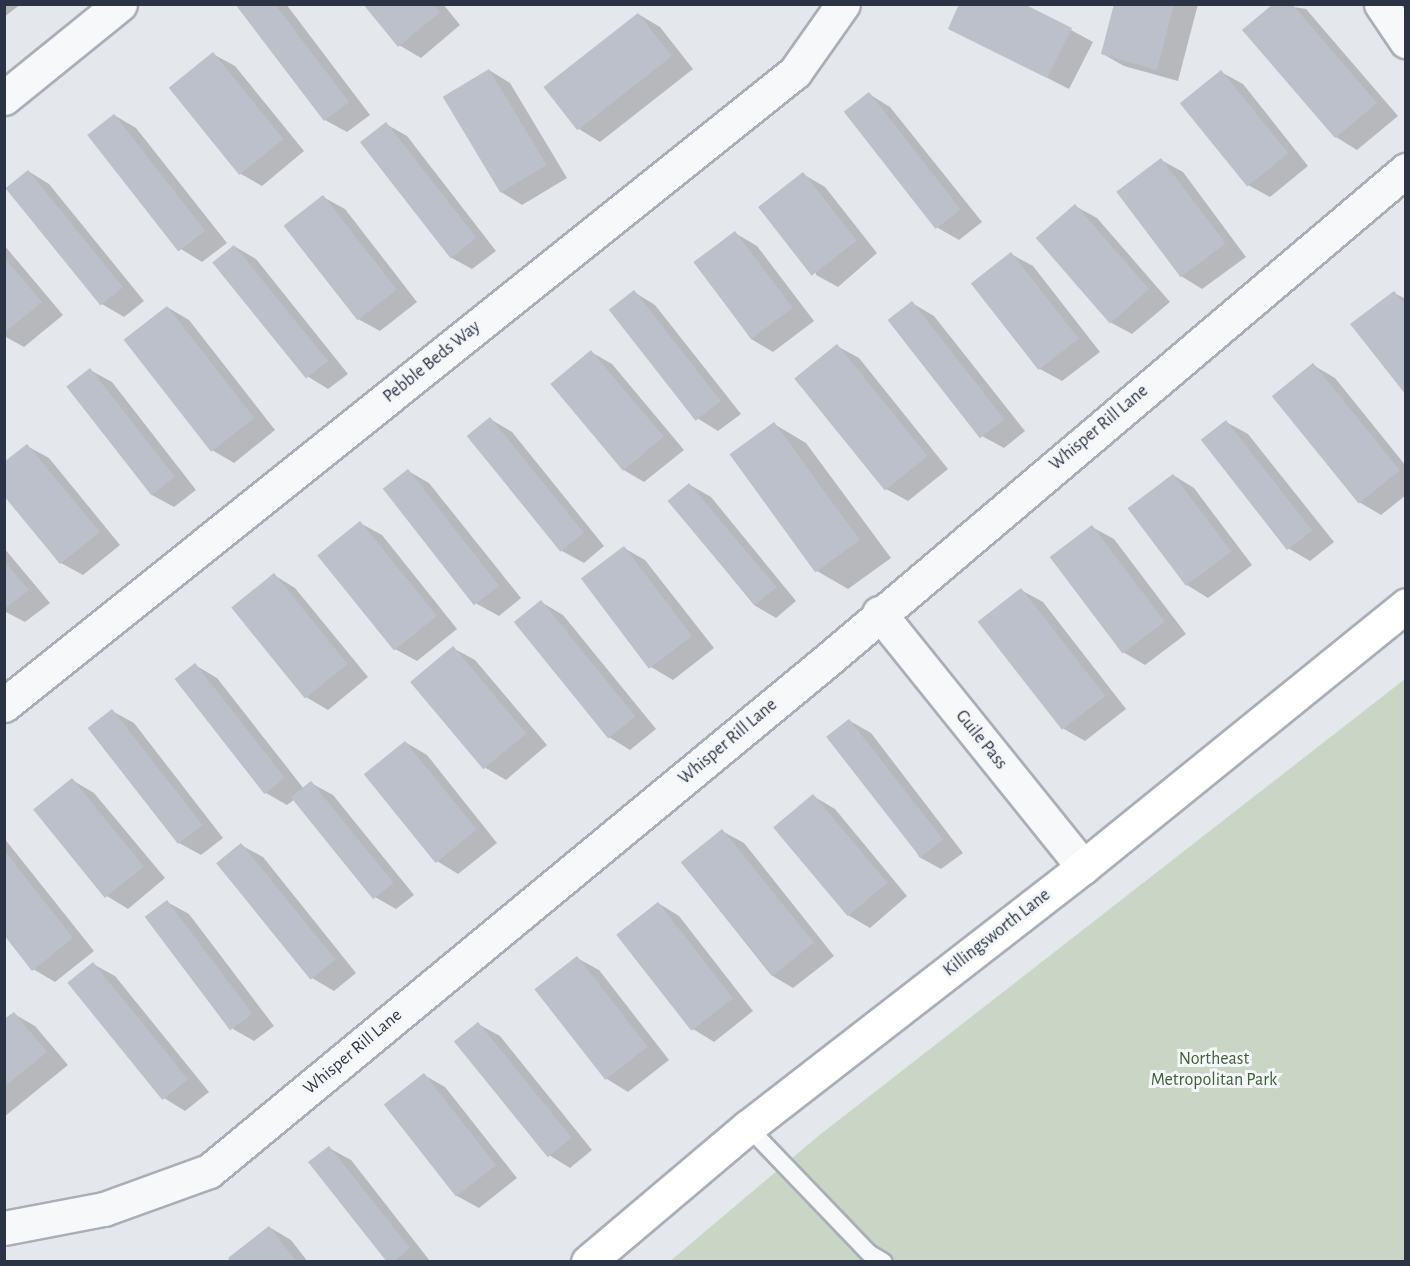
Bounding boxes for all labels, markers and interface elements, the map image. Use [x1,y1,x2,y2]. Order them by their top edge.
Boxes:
street label: Pebble Beds Way [379,316,485,408]
street label: Whisper Rill Lane [1045,381,1153,475]
street label: Whisper Rill Lane [674,695,782,789]
street label: Guile Pass [951,706,1011,774]
street label: Killingsworth Lane [939,885,1055,981]
street label: Whisper Rill Lane [299,1005,407,1099]
park label: Northeast Metropolitan Park [1151,1049,1277,1092]

